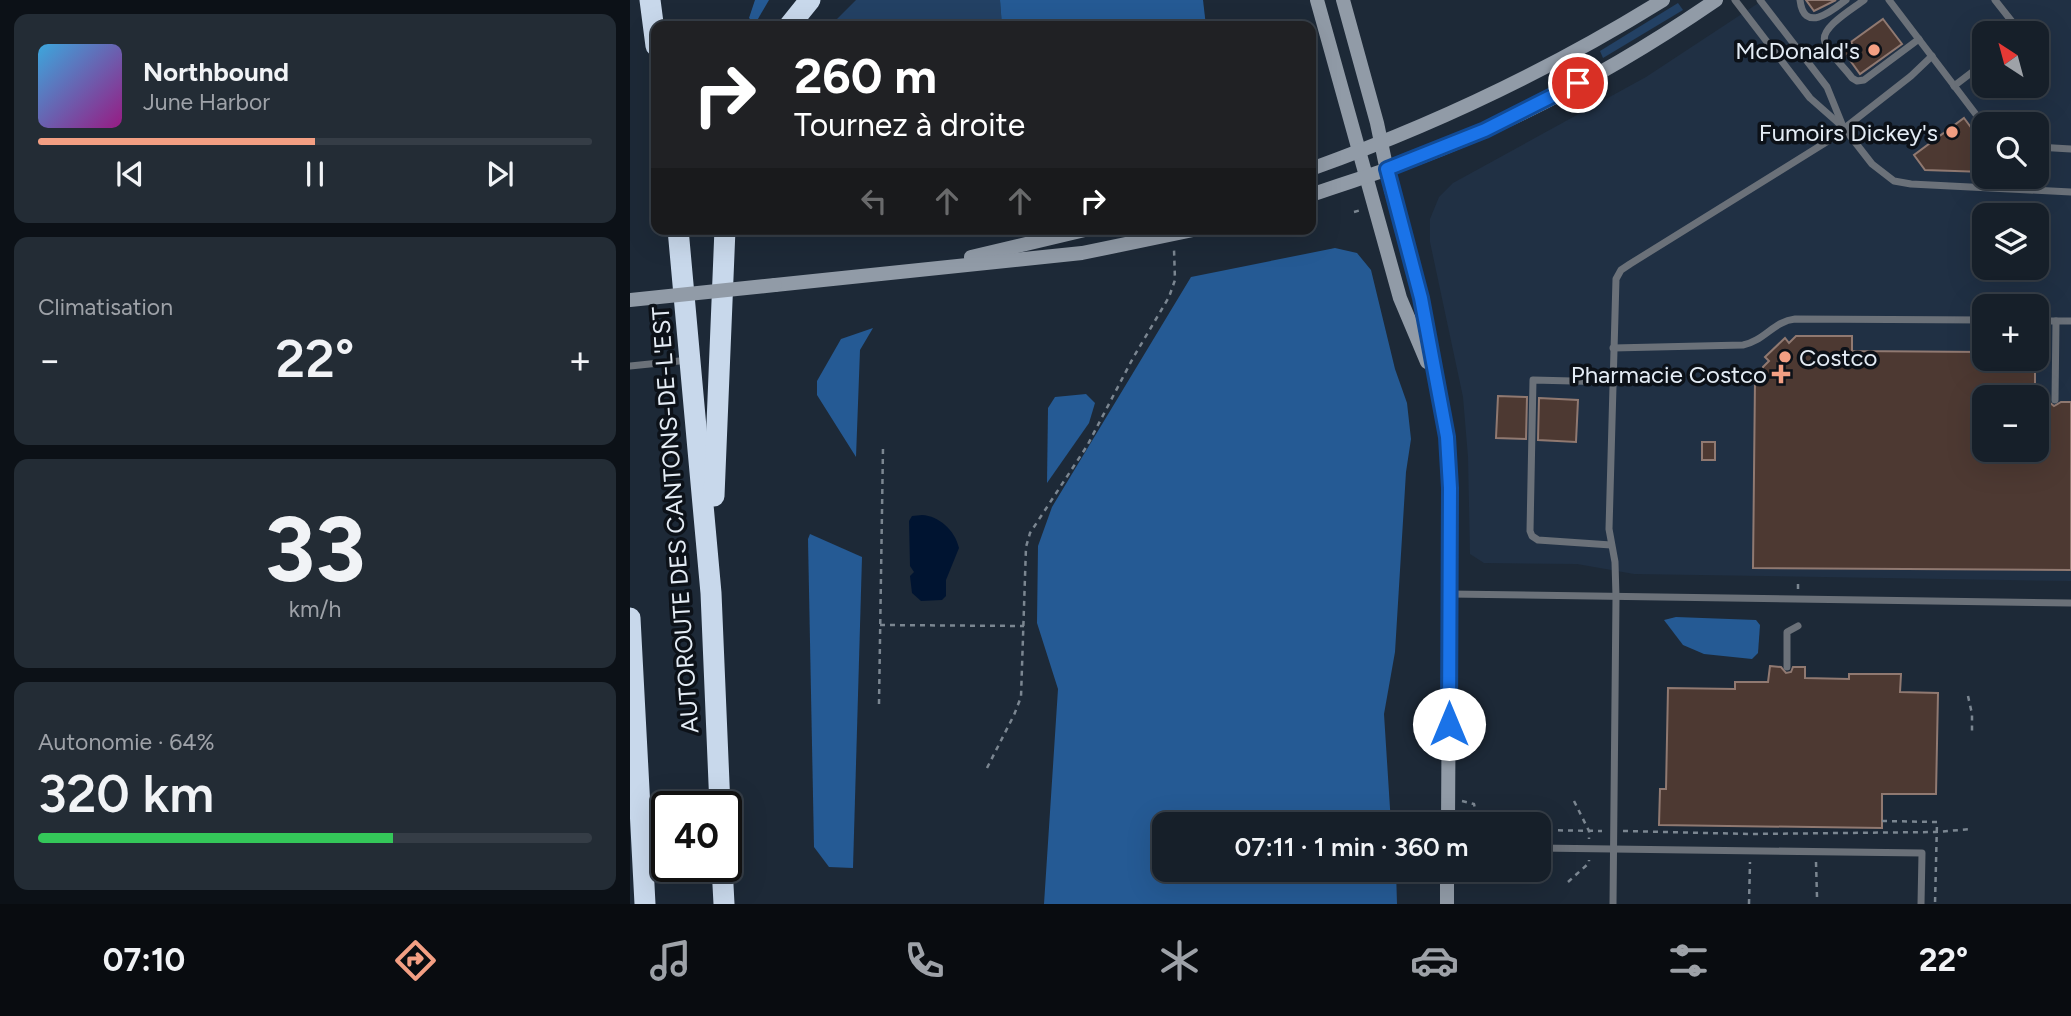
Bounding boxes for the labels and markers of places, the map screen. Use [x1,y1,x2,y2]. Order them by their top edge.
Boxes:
place label: McDonald's [1735,36,1860,65]
marker: McDonald's [1866,42,1882,58]
pin [1548,53,1608,113]
place label: Fumoirs Dickey's [1759,118,1938,147]
marker: Fumoirs Dickey's [1944,124,1960,140]
place label: Costco [1799,343,1877,372]
marker: Costco [1777,349,1793,365]
place label: Pharmacie Costco [1571,360,1767,389]
marker: Pharmacie Costco [1773,366,1789,382]

